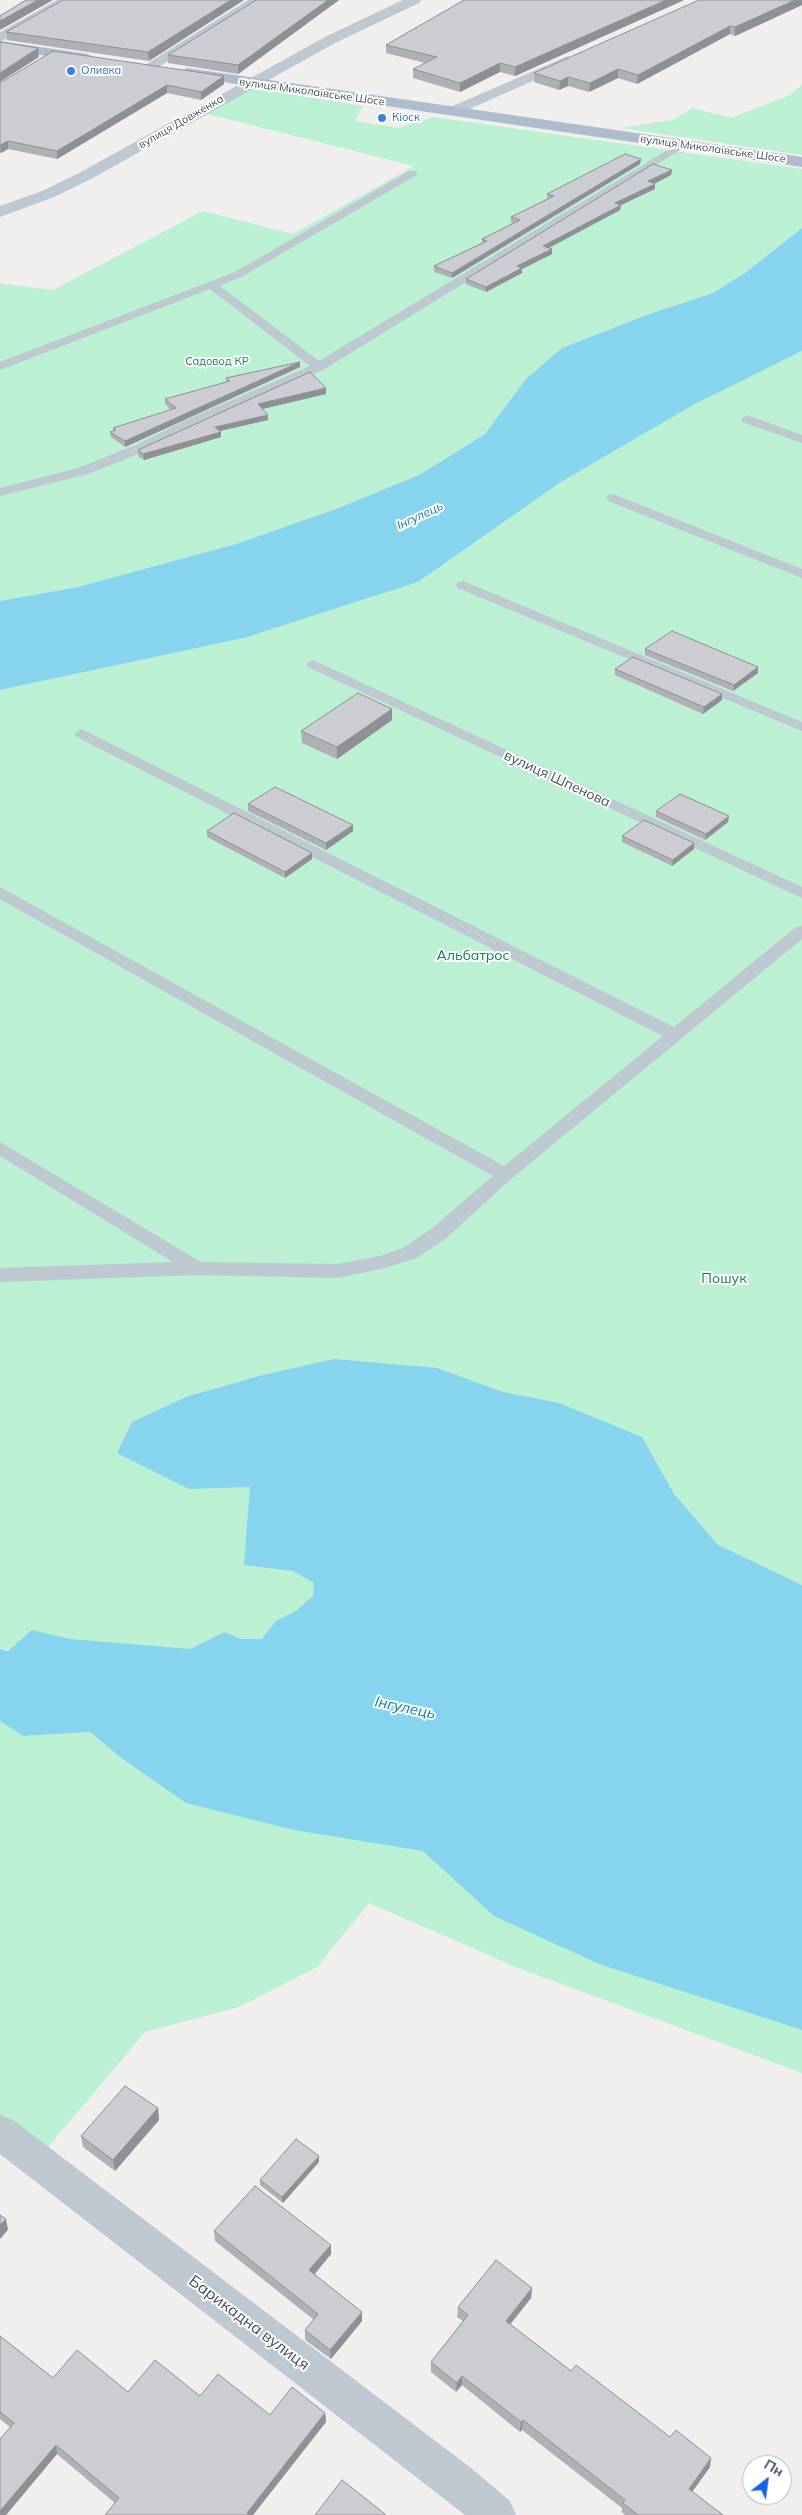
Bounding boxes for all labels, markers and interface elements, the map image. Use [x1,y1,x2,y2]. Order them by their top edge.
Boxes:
place label: Оливка [81,64,121,78]
marker: Оливка [65,65,77,77]
street label: вулиця Миколаївське Шосе [238,75,386,109]
street label: вулиця Довженка [136,92,226,152]
place label: Кіоск [392,111,420,125]
marker: Кіоск [376,112,388,124]
street label: вулиця Миколаївське Шосе [639,132,787,166]
park label: Садовод КР [185,355,249,369]
water label: Інгулець [395,499,445,533]
street label: вулиця Шпенова [501,747,613,811]
park label: Альбатрос [437,948,509,964]
park label: Пошук [701,1271,747,1287]
water label: Інгулець [373,1693,437,1723]
street label: Барикадна вулиця [185,2271,313,2375]
north arrow [742,2455,792,2505]
text: Пн [761,2455,787,2481]

